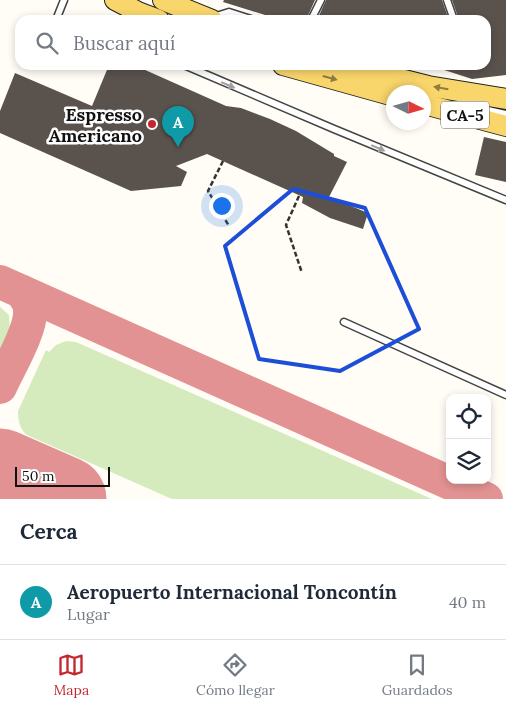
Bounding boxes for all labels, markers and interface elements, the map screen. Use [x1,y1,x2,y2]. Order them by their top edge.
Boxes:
search box [15,15,491,70]
icon: search [33,29,61,57]
text: Buscar aquí [73,31,175,55]
one-way arrow [323,75,338,83]
one-way arrow [221,81,235,89]
one-way arrow [432,83,448,91]
north arrow [386,85,431,130]
road number: CA-5 [441,102,489,128]
place label: Espresso Americano [49,103,142,147]
pin: A [162,106,194,147]
marker: Espresso Americano [146,118,158,130]
one-way arrow [371,144,386,152]
your location [209,193,235,219]
map controls [446,394,491,484]
button: locate [446,394,491,439]
button: layers [446,439,491,484]
scale bar [15,464,110,487]
text: 50 m [22,467,55,485]
text: Cerca [20,518,78,545]
text: Aeropuerto Internacional Toncontín [67,580,397,604]
text: A [31,592,41,612]
text: 40 m [449,592,486,612]
text: Lugar [67,604,110,624]
tab: Mapa [53,651,89,699]
tab: Cómo llegar [196,651,275,699]
tab: Guardados [382,651,453,699]

